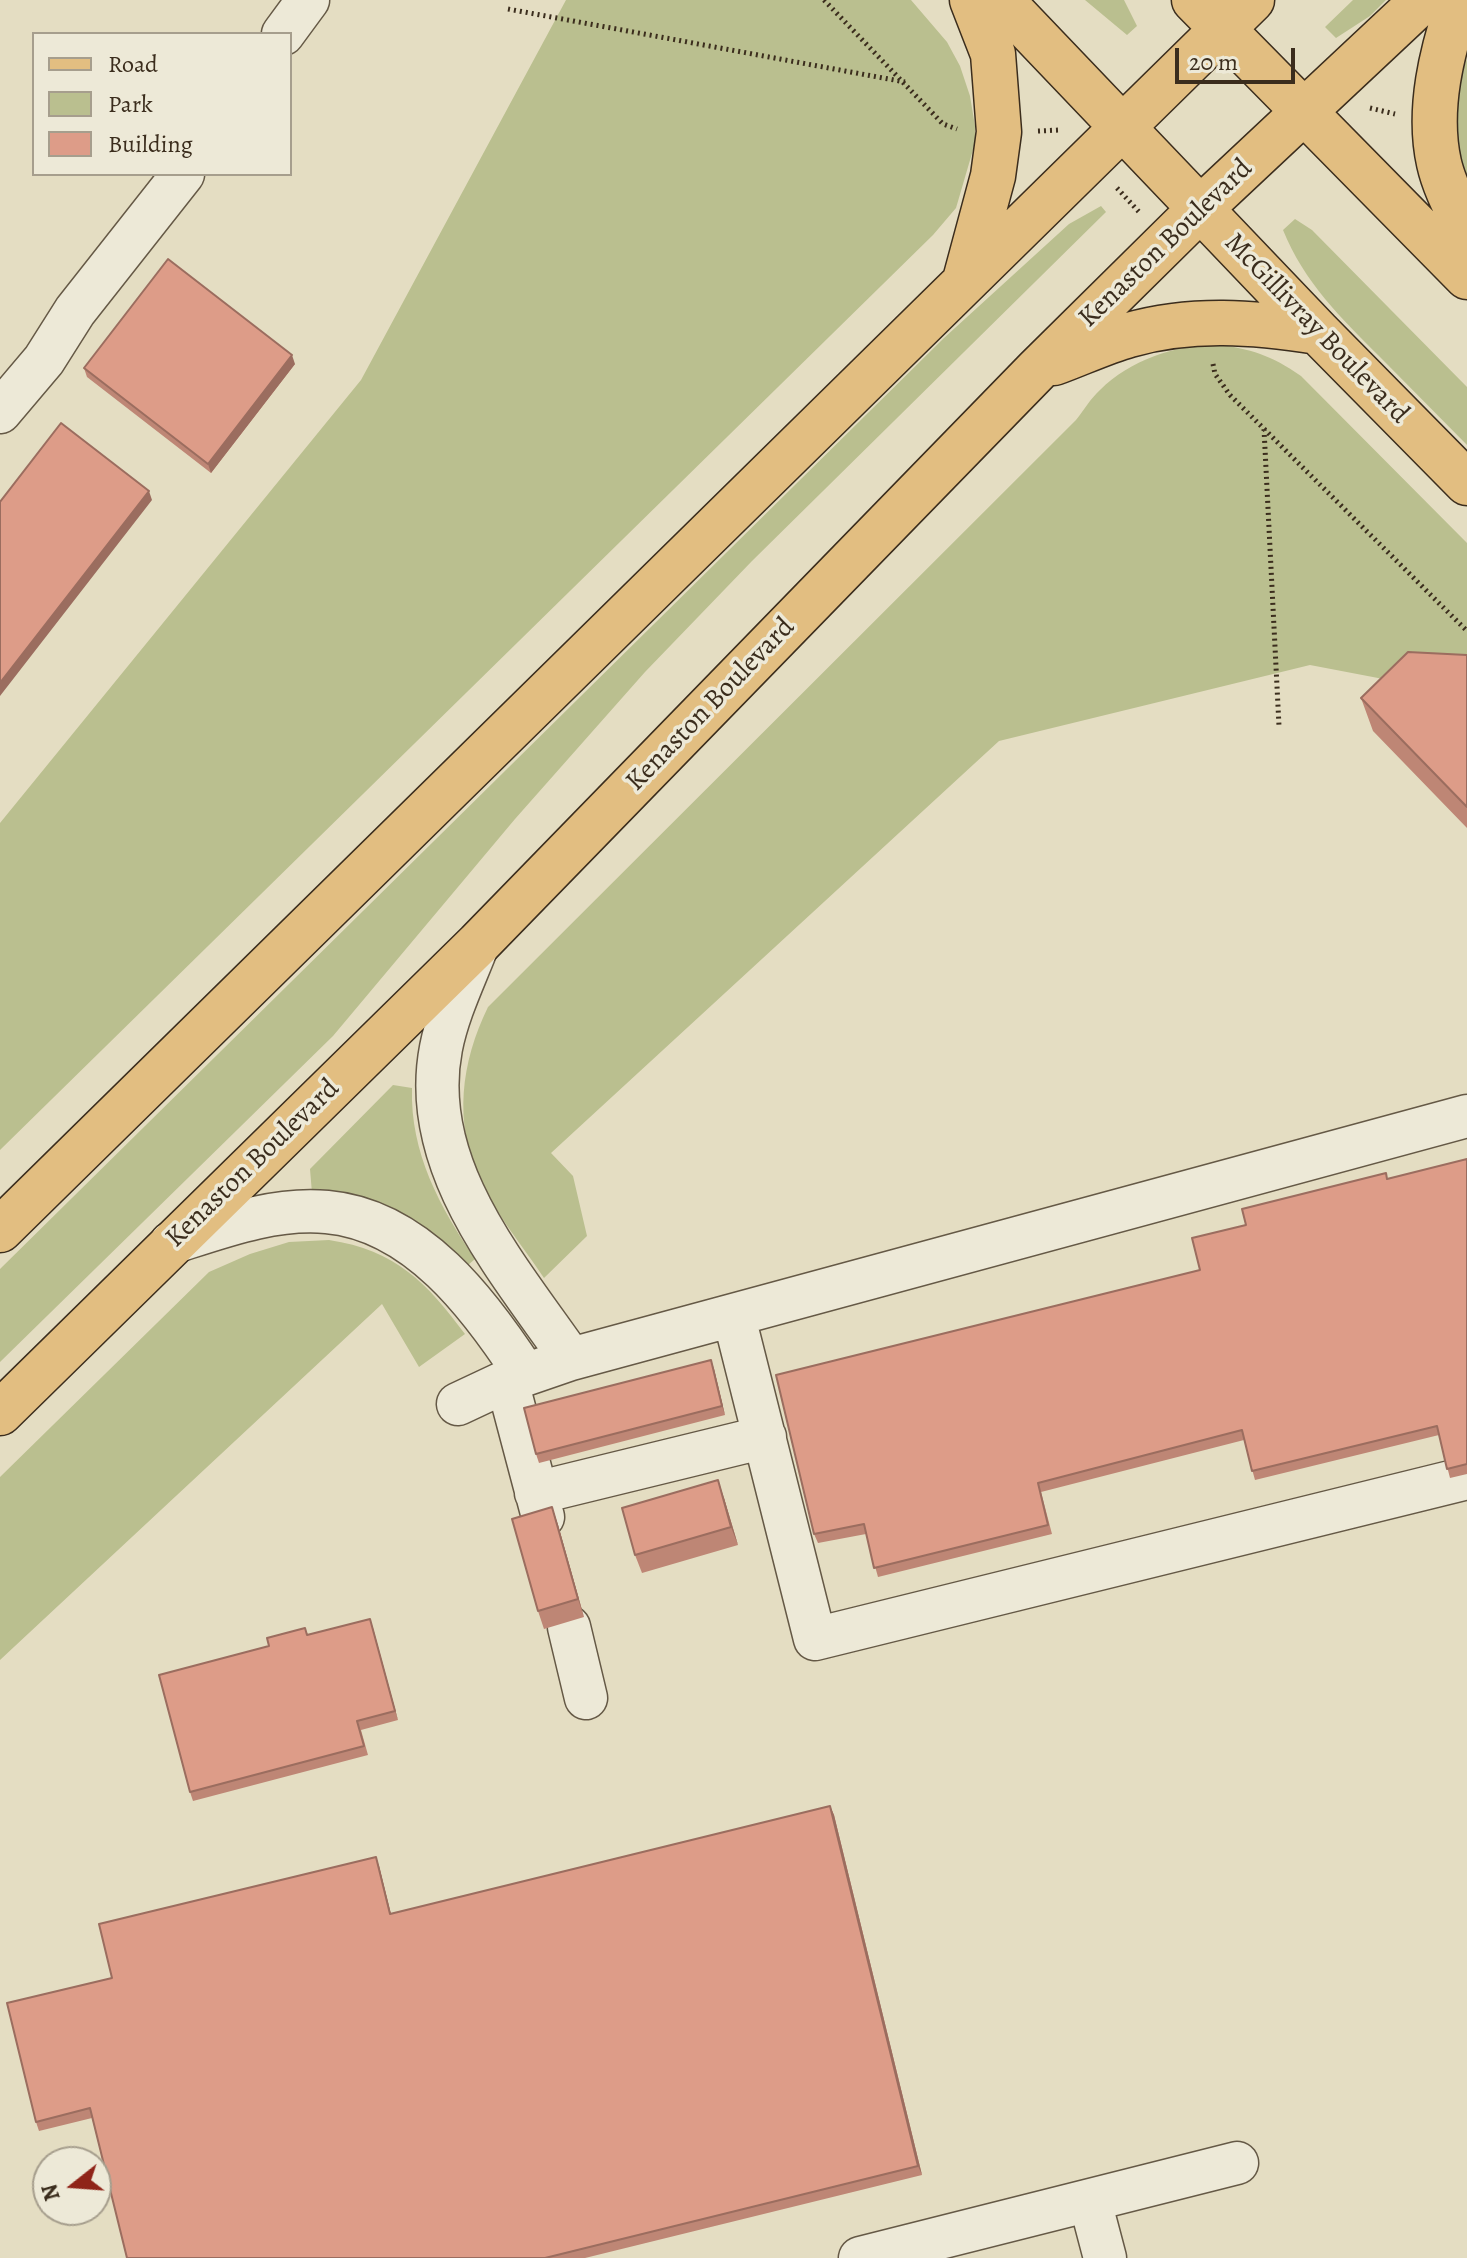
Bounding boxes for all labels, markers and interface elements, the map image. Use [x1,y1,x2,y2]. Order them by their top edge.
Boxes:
legend [32,32,292,176]
scale bar [1179,32,1299,82]
text: 20 m [1189,46,1238,78]
text: Road [108,48,158,80]
text: Park [108,88,153,120]
text: Building [108,128,193,160]
street label: Kenaston Boulevard [1072,153,1260,335]
street label: McGillivray Boulevard [1217,227,1415,431]
street label: Kenaston Boulevard [620,611,802,799]
street label: Kenaston Boulevard [159,1073,347,1255]
north arrow [32,2146,112,2226]
text: N [34,2180,68,2204]

